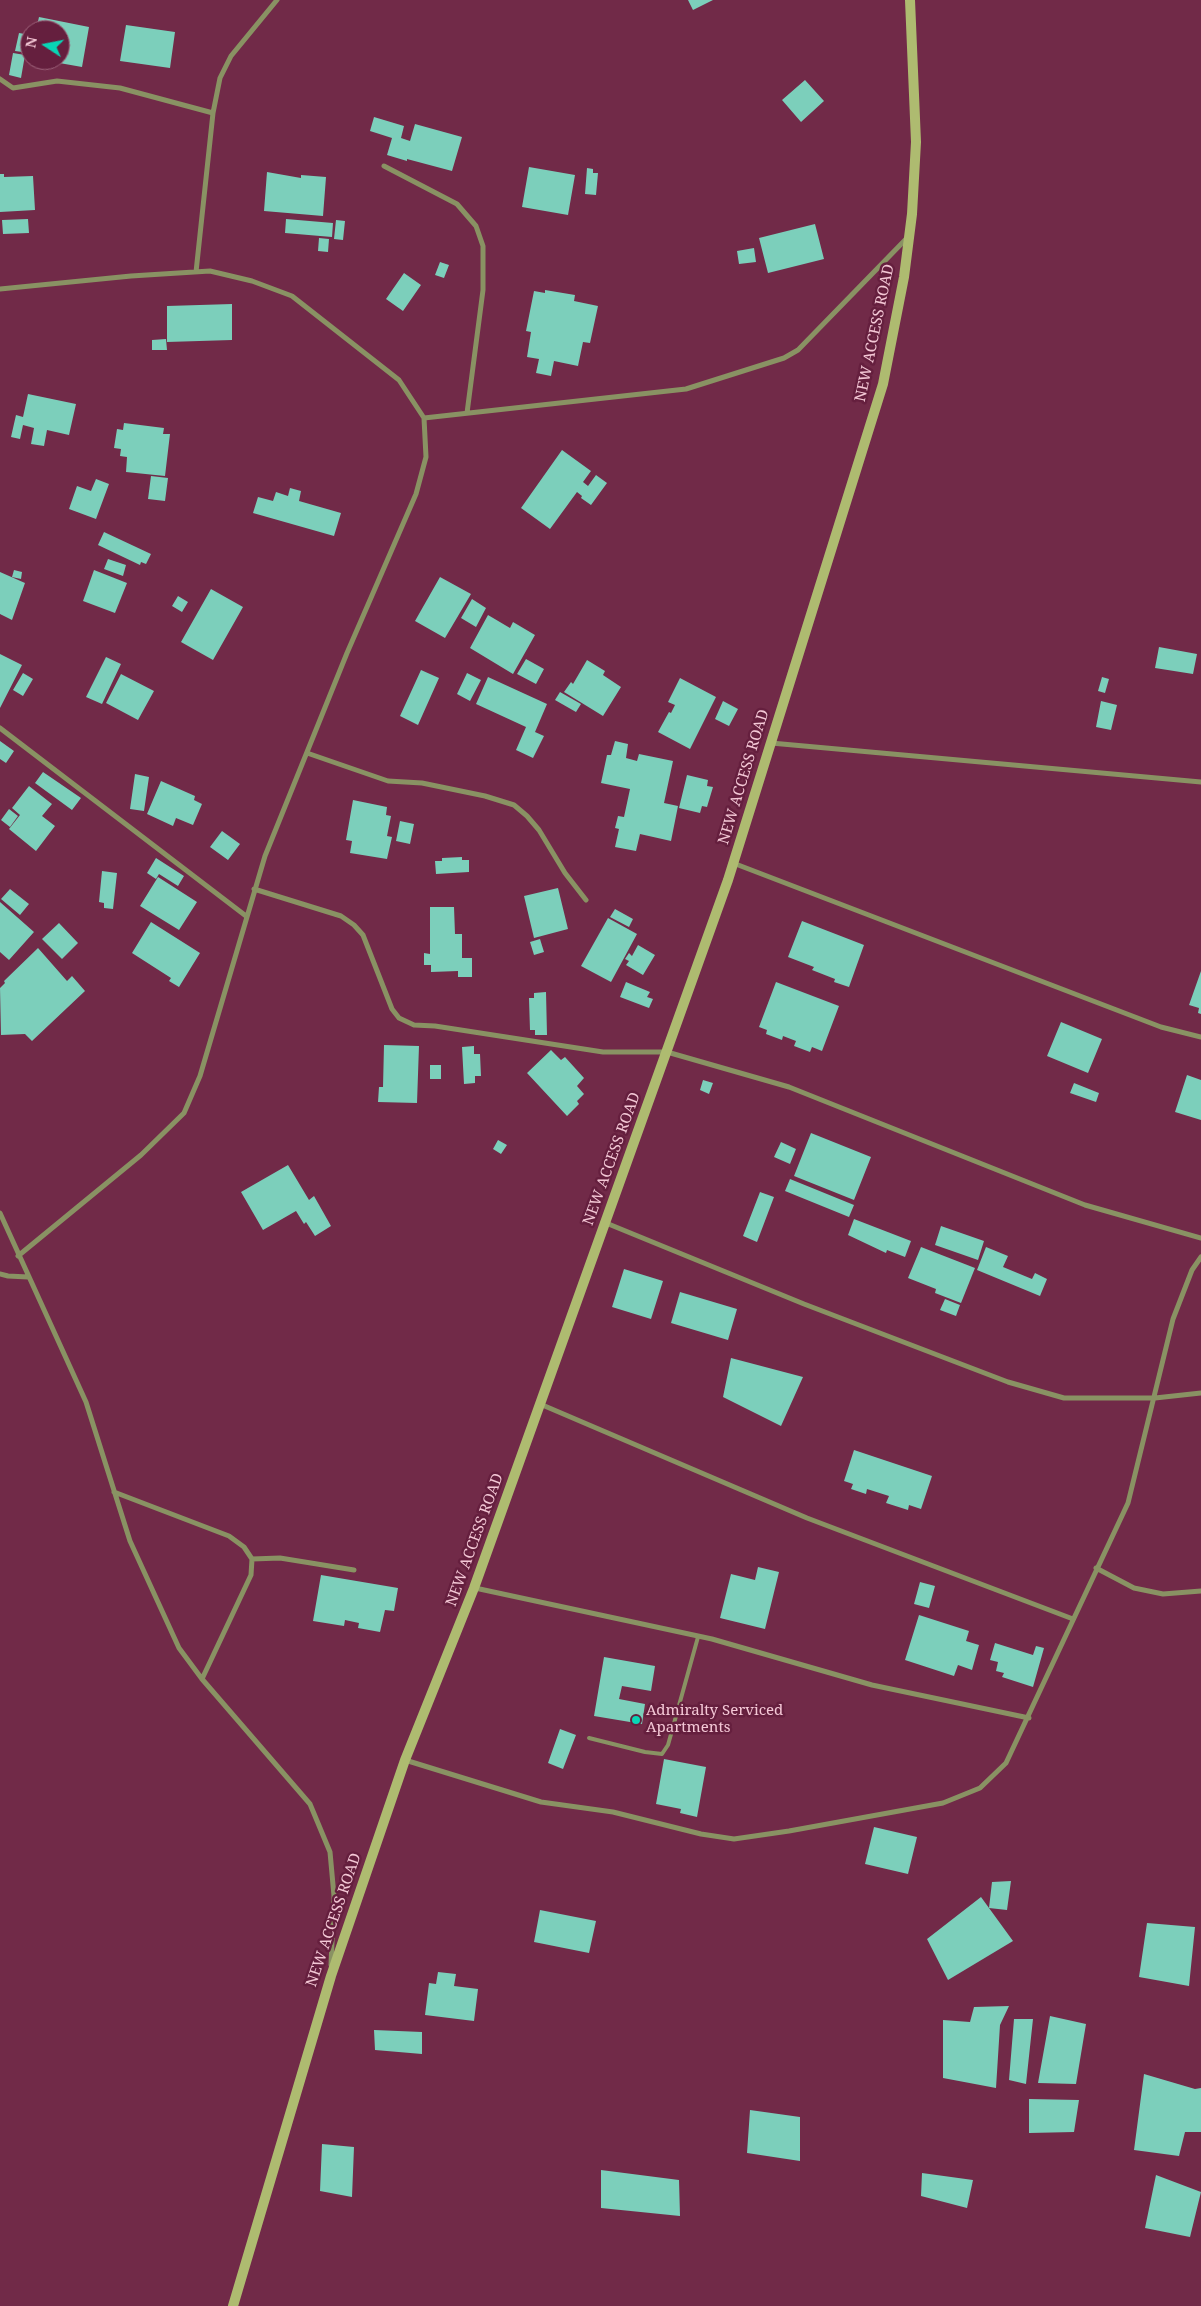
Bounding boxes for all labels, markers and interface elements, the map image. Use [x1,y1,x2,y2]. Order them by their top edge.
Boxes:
north arrow [20,20,70,70]
text: N [20,35,41,49]
street label: NEW ACCESS ROAD [852,263,898,403]
street label: NEW ACCESS ROAD [715,707,773,847]
street label: NEW ACCESS ROAD [580,1090,644,1228]
street label: NEW ACCESS ROAD [443,1471,507,1609]
place label: Admiralty Serviced Apartments [646,1702,783,1737]
marker: Admiralty Serviced Apartments [630,1714,642,1726]
street label: NEW ACCESS ROAD [303,1851,365,1989]

